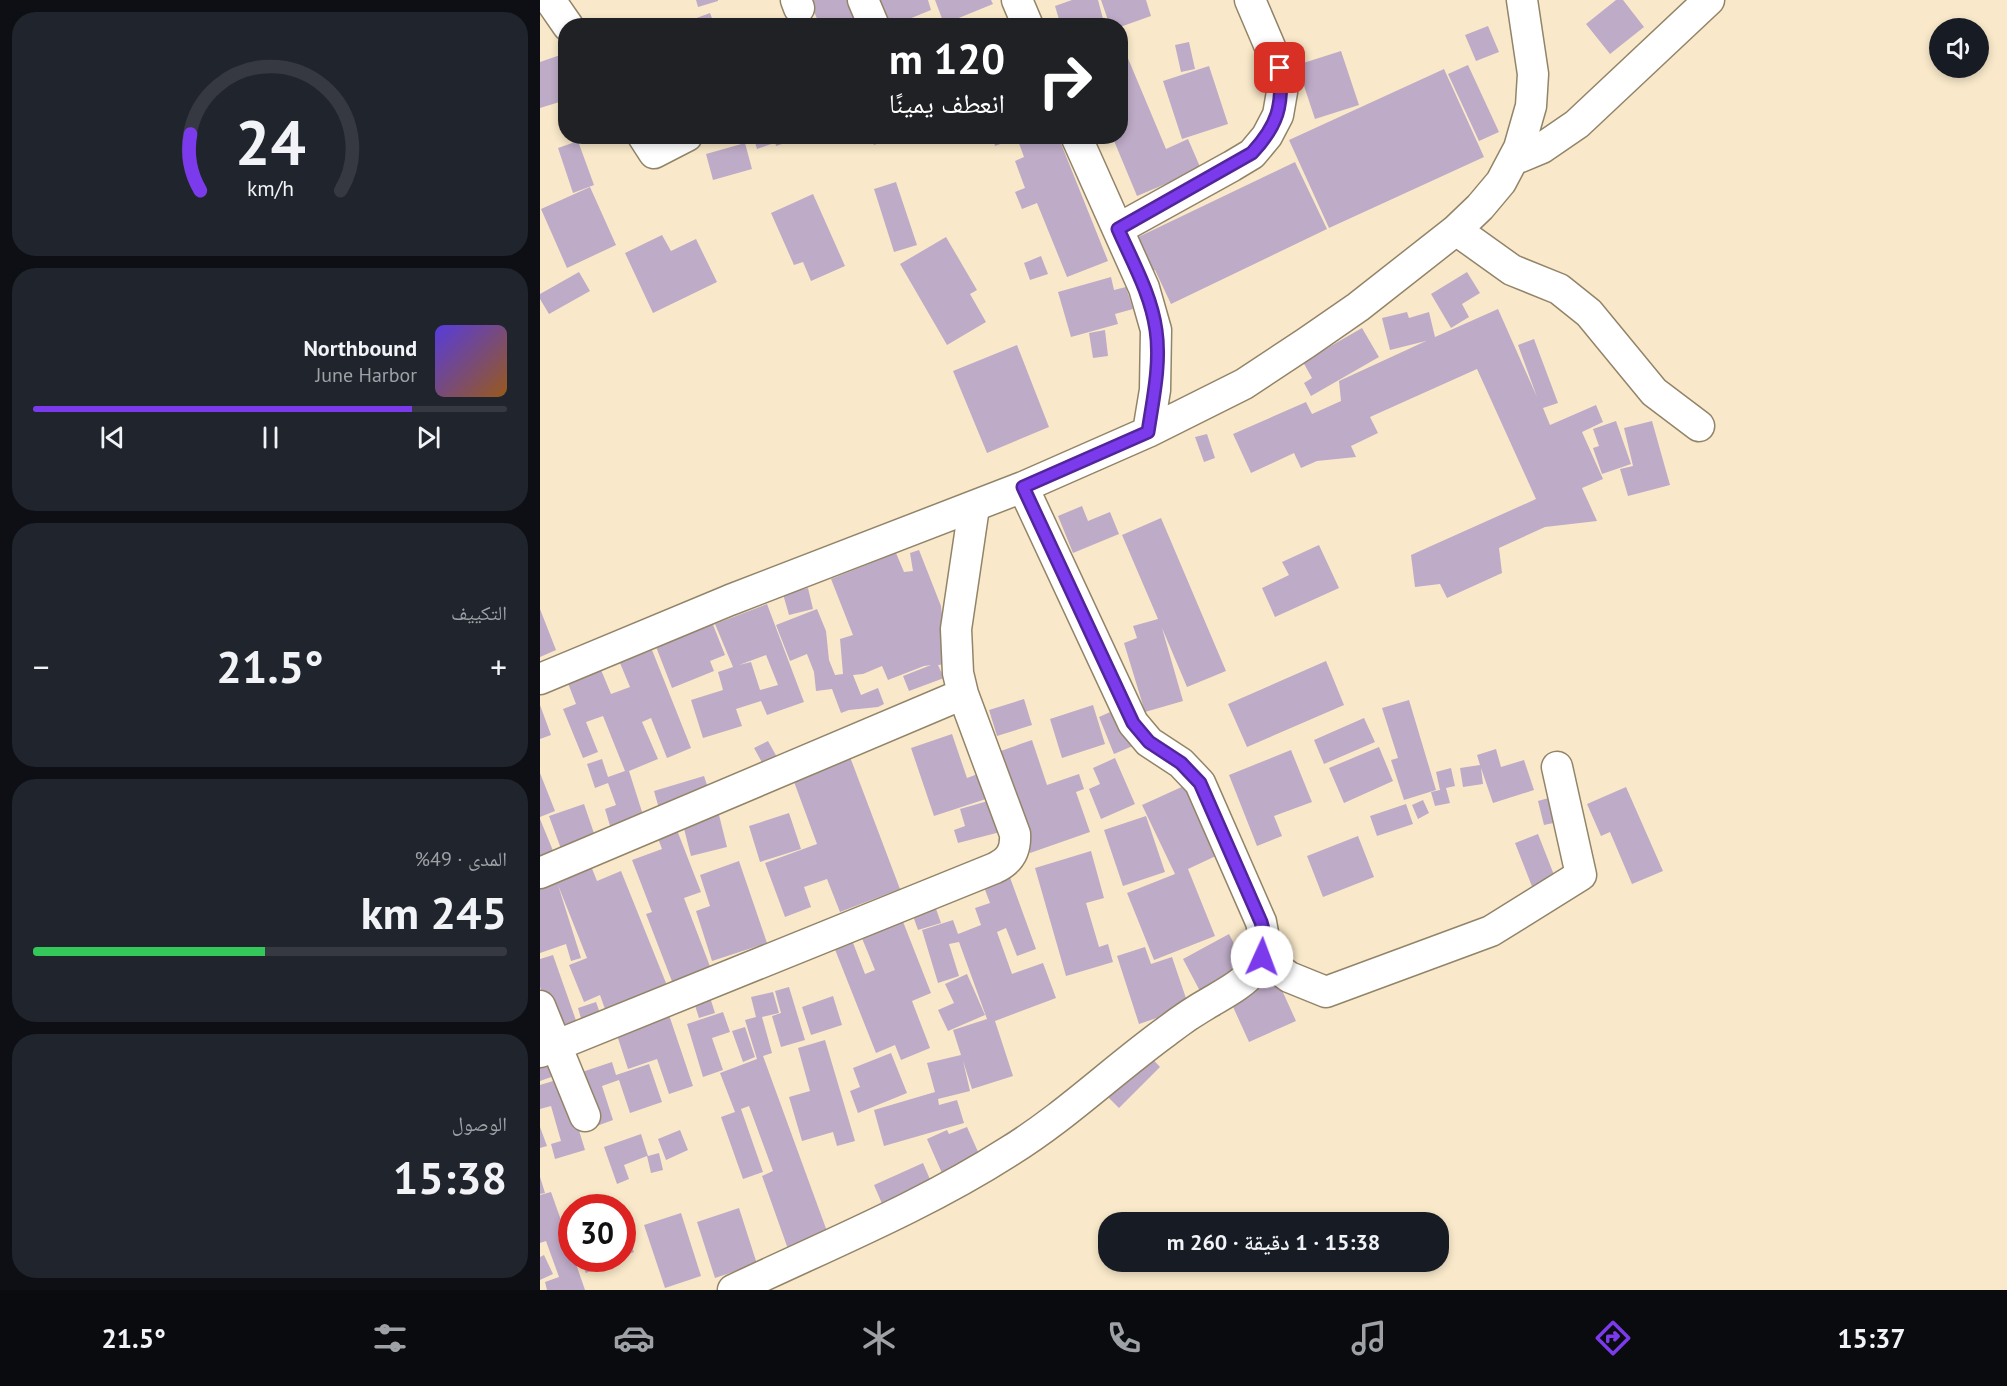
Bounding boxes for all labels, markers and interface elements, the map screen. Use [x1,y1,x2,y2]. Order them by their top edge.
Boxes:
map controls [1929,18,1989,78]
button: sound [1929,18,1989,78]
text: 120 m [889,31,1005,86]
icon: right [1026,42,1104,120]
pin [1254,42,1305,93]
icon: arrive [1263,51,1296,84]
text: انعطف يمينًا [889,86,1005,120]
text: 24 [235,101,305,182]
text: km/h [246,174,293,202]
text: Northbound [303,334,417,362]
text: June Harbor [315,362,417,388]
icon: previous [96,421,129,454]
icon: pause [254,421,287,454]
icon: next [412,421,445,454]
text: التكييف [451,600,507,626]
text: 21.5° [216,637,324,695]
text: − [33,645,50,688]
text: + [490,645,507,688]
text: المدى · 49% [415,846,507,872]
text: 245 km [361,883,507,941]
position arrow [1230,925,1294,989]
text: الوصول [452,1111,507,1137]
text: 15:38 [393,1148,507,1206]
speed limit sign: 30 [558,1194,636,1272]
text: 15:38 · 1 دقيقة · 260 m [1167,1228,1380,1256]
icon: filters [369,1317,411,1359]
icon: car [613,1317,655,1359]
icon: climate [858,1317,900,1359]
icon: phone [1103,1317,1145,1359]
icon: music [1348,1317,1390,1359]
icon: directions [1592,1317,1634,1359]
text: 21.5° [101,1321,166,1355]
text: 15:37 [1837,1321,1906,1355]

